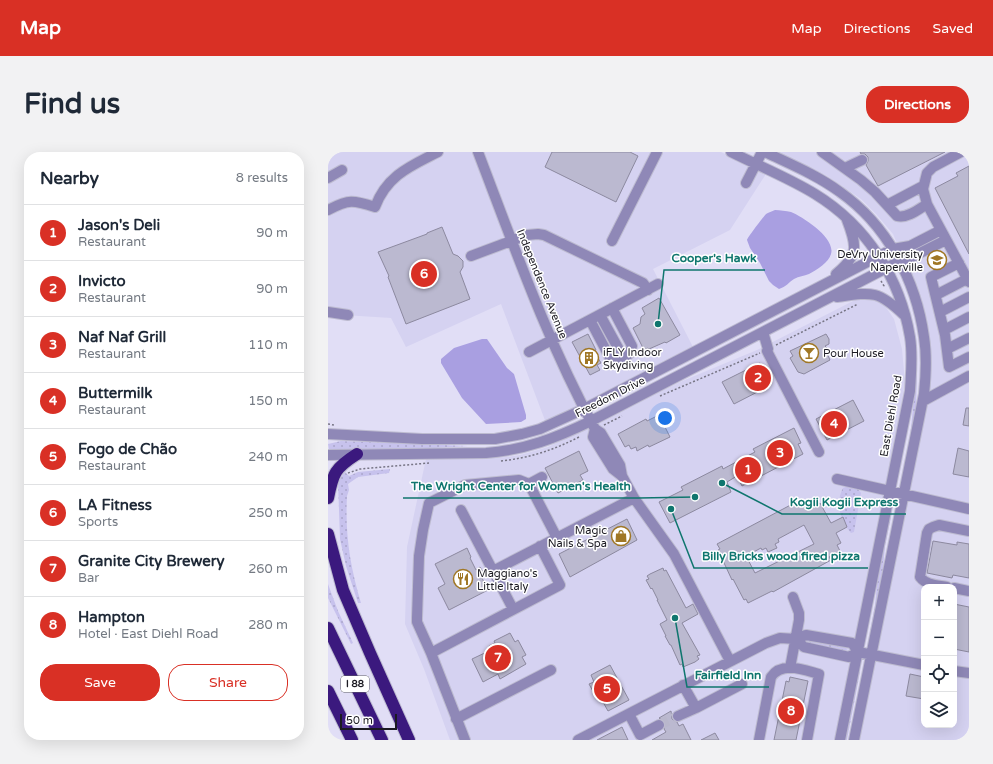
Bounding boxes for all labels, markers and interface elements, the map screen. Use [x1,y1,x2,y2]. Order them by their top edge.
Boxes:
text: Map [20,17,61,39]
text: Map [791,20,822,37]
text: Directions [844,20,911,37]
text: Saved [933,20,973,37]
button: Directions [866,86,969,123]
text: Find us [24,87,120,121]
text: Nearby [40,168,99,189]
text: 8 results [236,170,288,186]
text: Jason's Deli [78,216,160,234]
text: 1 [49,225,57,241]
text: 90 m [256,225,288,241]
street label: Independence Avenue [514,227,570,341]
text: Restaurant [78,234,146,250]
callout: Cooper's Hawk [664,246,765,270]
place label: DeVry University Naperville [837,248,923,274]
school or university icon: DeVry University Naperville [926,249,948,271]
text: Cooper's Hawk [672,251,757,266]
pin: 6 [411,259,437,289]
text: Invicto [78,272,126,290]
text: 2 [49,281,57,297]
text: 90 m [256,281,288,297]
text: Restaurant [78,290,146,306]
text: Naf Naf Grill [78,328,166,346]
text: 3 [49,337,57,353]
text: 110 m [248,337,288,353]
bar icon: Pour House [798,342,820,364]
text: Restaurant [78,346,146,362]
place label: iFLY Indoor Skydiving [603,346,663,372]
building icon: iFLY Indoor Skydiving [578,347,600,369]
place label: Pour House [823,347,884,360]
pin: 2 [745,363,771,393]
street label: Freedom Drive [573,374,647,420]
street label: East Diehl Road [877,374,905,458]
text: Buttermilk [78,384,152,402]
text: 4 [49,393,57,409]
text: 150 m [248,393,288,409]
text: Restaurant [78,402,146,418]
your location [655,408,675,428]
pin: 4 [821,409,847,439]
pin: 3 [767,438,793,468]
text: Fogo de Chão [78,440,177,458]
text: 5 [49,449,57,465]
text: 240 m [248,449,288,465]
pin: 1 [735,455,761,485]
text: Restaurant [78,458,146,474]
callout: The Wright Center for Women's Health [403,474,639,498]
text: The Wright Center for Women's Health [410,479,631,494]
callout: Kogii Kogii Express [782,490,906,514]
text: Kogii Kogii Express [790,495,898,510]
text: LA Fitness [78,496,152,514]
text: 6 [49,505,57,521]
text: 250 m [248,505,288,521]
text: Sports [78,514,118,530]
place label: Magic Nails & Spa [548,524,607,550]
shop icon: Magic Nails & Spa [610,525,632,547]
callout: Billy Bricks wood fired pizza [694,544,868,568]
text: Billy Bricks wood fired pizza [702,549,860,564]
text: Granite City Brewery [78,552,224,570]
text: 7 [49,561,57,577]
text: 260 m [248,561,288,577]
place label: Maggiano's Little Italy [477,567,538,593]
restaurant icon: Maggiano's Little Italy [452,568,474,590]
text: Bar [78,570,99,586]
map controls [921,584,957,728]
button: + [921,584,957,620]
text: Hampton [78,608,145,626]
text: 8 [49,617,57,633]
text: 280 m [248,617,288,633]
button: − [921,620,957,656]
text: Hotel · East Diehl Road [78,626,219,642]
pin: 7 [485,643,511,673]
button: locate [921,656,957,692]
callout: Fairfield Inn [687,663,769,687]
button: Save [40,664,160,701]
button: Share [168,664,288,701]
text: Fairfield Inn [695,668,761,682]
pin: 5 [594,674,620,704]
road number: I 88 [341,676,369,692]
button: layers [921,692,957,728]
pin: 8 [778,696,804,726]
scale bar [340,712,397,731]
text: 50 m [346,714,373,727]

